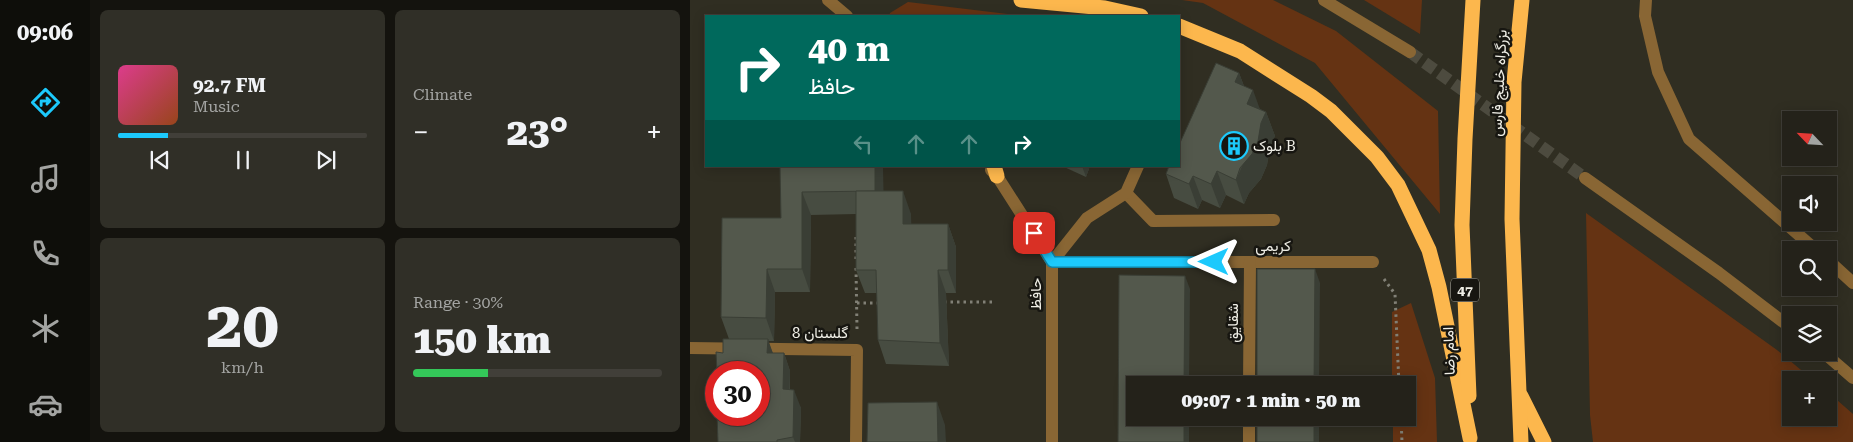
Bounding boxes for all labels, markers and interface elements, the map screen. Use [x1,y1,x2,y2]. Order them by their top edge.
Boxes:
text: 09:06 [17,20,73,45]
text: 40 m [808,29,890,70]
street label: بزرگراه خلیج فارس [1487,29,1513,137]
icon: right [725,35,790,100]
text: 92.7 FM [193,74,266,97]
text: حافظ [808,74,855,99]
icon: directions [28,85,63,120]
text: Climate [413,85,472,104]
text: Music [193,97,240,116]
text: 23° [507,110,568,154]
north arrow [1782,111,1838,166]
map controls [1782,111,1837,426]
text: − [413,116,429,149]
text: + [646,116,662,149]
icon: left [849,130,877,158]
icon: ahead [902,130,930,158]
icon: ahead [955,130,983,158]
icon: right [1008,130,1036,158]
building icon: بلوک B [1219,131,1249,161]
place label: بلوک B [1253,137,1296,155]
icon: previous [146,146,174,174]
icon: pause [229,146,257,174]
icon: next [312,146,340,174]
icon: music [28,161,63,196]
button: sound [1782,176,1837,231]
pin [1013,212,1055,254]
icon: arrive [1020,219,1048,247]
position arrow [1187,235,1239,287]
icon: phone [28,236,63,271]
street label: کریمی [1255,237,1291,256]
button: search [1782,241,1837,296]
street label: حافظ [1027,278,1045,310]
road number: 47 [1451,278,1479,302]
text: 20 [206,287,279,363]
text: Range · 30% [413,293,503,312]
street label: شقایق [1224,303,1243,343]
button: layers [1782,306,1837,361]
icon: climate [28,311,63,346]
text: 150 km [413,318,551,362]
street label: گلستان 8 [792,324,848,342]
street label: امام رضا [1439,326,1460,376]
text: km/h [221,358,264,377]
speed limit sign: 30 [705,361,770,426]
button: + [1782,371,1837,426]
icon: car [28,387,63,422]
text: 09:07 · 1 min · 50 m [1182,389,1360,412]

